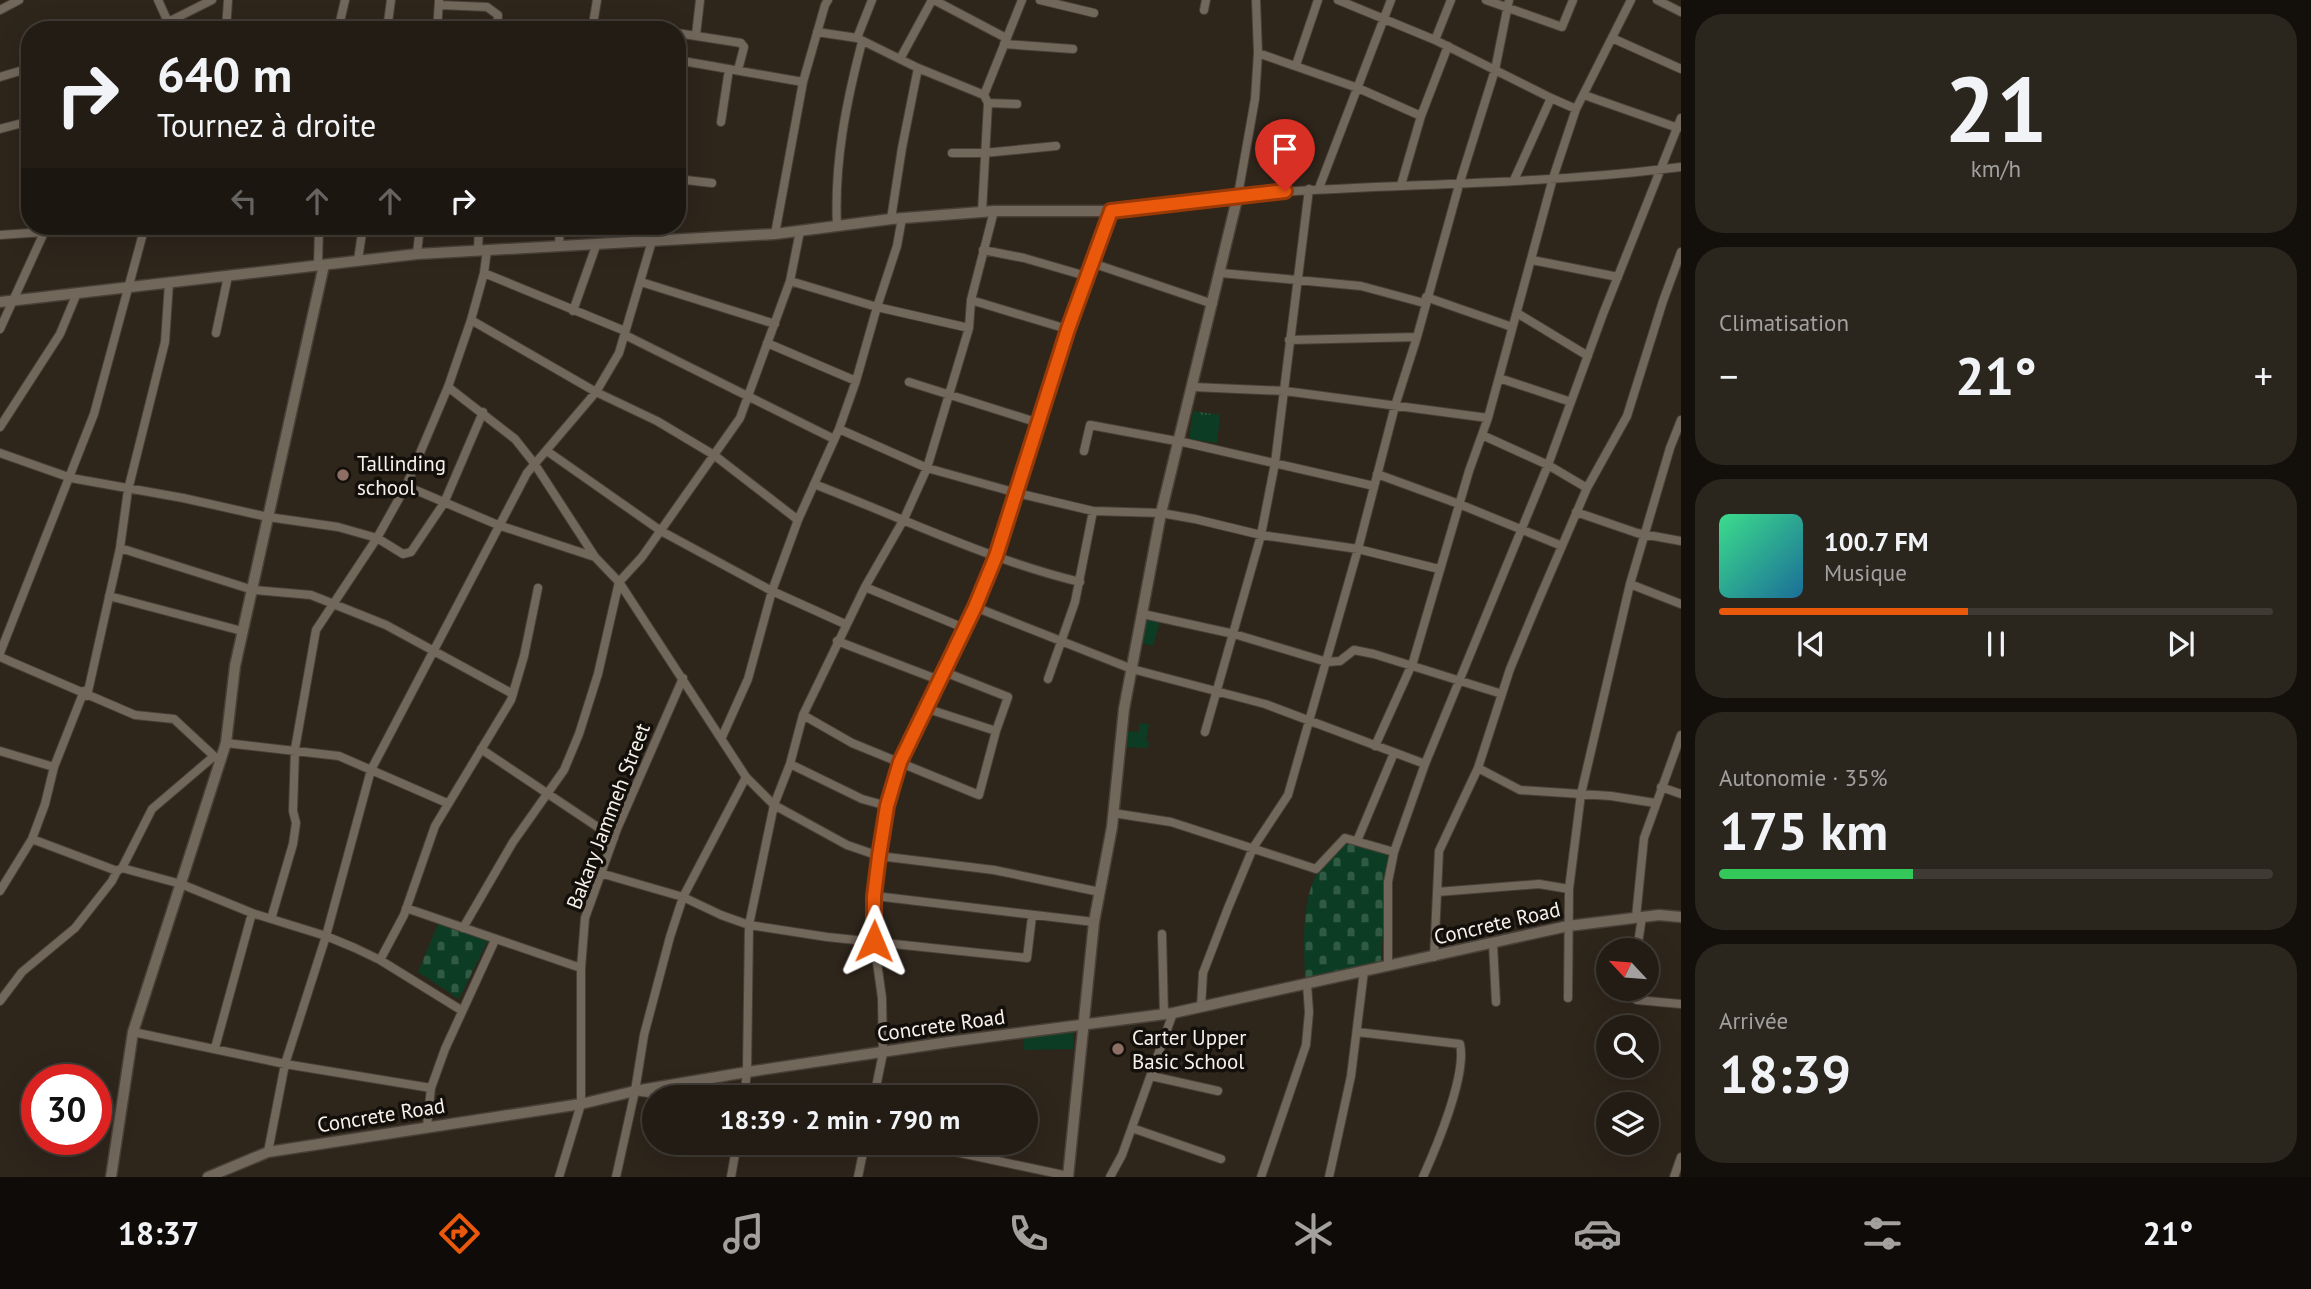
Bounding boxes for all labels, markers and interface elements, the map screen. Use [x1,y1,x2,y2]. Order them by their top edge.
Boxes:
text: 640 m [157,42,292,106]
icon: right [42,49,133,140]
text: 21 [1944,49,2048,167]
text: Tournez à droite [157,104,376,146]
pin [1255,119,1315,191]
icon: arrive [1266,130,1304,168]
text: km/h [1971,154,2021,183]
icon: left [225,182,263,220]
icon: ahead [298,182,336,220]
icon: ahead [371,182,409,220]
icon: right [444,182,482,220]
text: Climatisation [1719,308,1849,337]
text: 21° [1955,342,2037,409]
text: − [1719,351,1738,400]
text: + [2254,351,2273,400]
place label: Tallinding school [357,450,446,501]
marker: Tallinding school [335,467,351,483]
text: 100.7 FM [1824,525,1929,558]
text: Musique [1824,558,1907,587]
icon: previous [1792,625,1830,663]
icon: pause [1977,625,2015,663]
icon: next [2162,625,2200,663]
street label: Bakary Jammeh Street [560,719,656,913]
text: Autonomie · 35% [1719,763,1887,792]
text: 175 km [1719,797,1888,864]
street label: Concrete Road [1431,895,1563,951]
position arrow [837,904,911,978]
north arrow [1596,938,1659,1001]
map controls [1596,938,1659,1155]
street label: Concrete Road [875,1003,1007,1047]
text: Arrivée [1719,1006,1788,1035]
button: search [1596,1015,1659,1078]
place label: Carter Upper Basic School [1132,1024,1246,1075]
text: 18:39 [1719,1040,1851,1107]
marker: Carter Upper Basic School [1110,1041,1126,1057]
speed limit sign: 30 [21,1064,112,1155]
street label: Concrete Road [315,1092,447,1138]
button: layers [1596,1092,1659,1155]
text: 18:39 · 2 min · 790 m [720,1103,960,1136]
icon: directions [435,1209,484,1258]
icon: music [719,1209,768,1258]
icon: phone [1004,1209,1053,1258]
icon: climate [1289,1209,1338,1258]
icon: car [1573,1209,1622,1258]
icon: filters [1858,1209,1907,1258]
text: 18:37 [118,1212,199,1254]
text: 21° [2143,1212,2193,1254]

